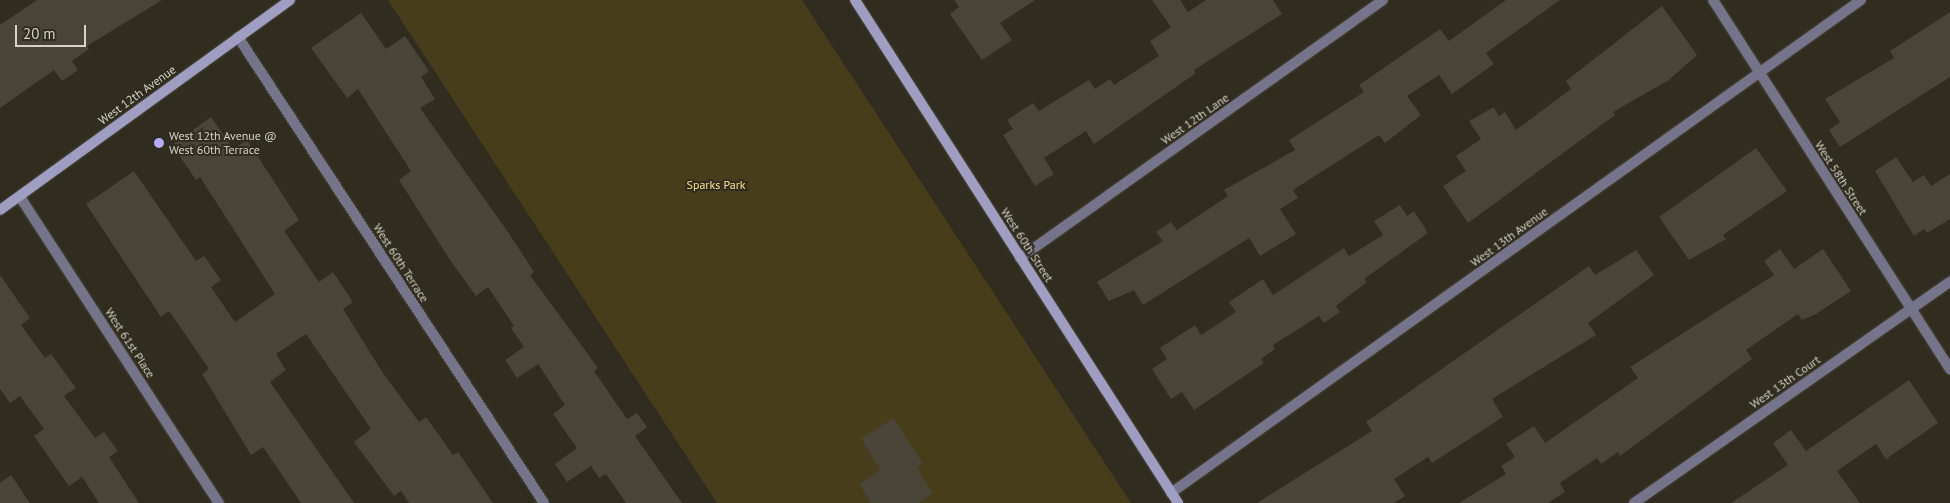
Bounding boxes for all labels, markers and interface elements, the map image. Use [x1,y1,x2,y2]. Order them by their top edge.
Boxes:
scale bar [18,15,89,47]
text: 20 m [23,24,56,43]
street label: West 12th Avenue [95,62,179,128]
street label: West 12th Lane [1158,90,1232,148]
place label: West 12th Avenue @ West 60th Terrace [169,129,277,157]
marker: West 12th Avenue @ West 60th Terrace [153,137,165,149]
street label: West 58th Street [1812,138,1870,218]
park label: Sparks Park [687,178,745,192]
street label: West 13th Avenue [1467,204,1551,270]
street label: West 60th Street [998,205,1056,285]
street label: West 60th Terrace [370,221,432,305]
street label: West 61st Place [102,305,158,381]
street label: West 13th Court [1747,352,1823,412]

